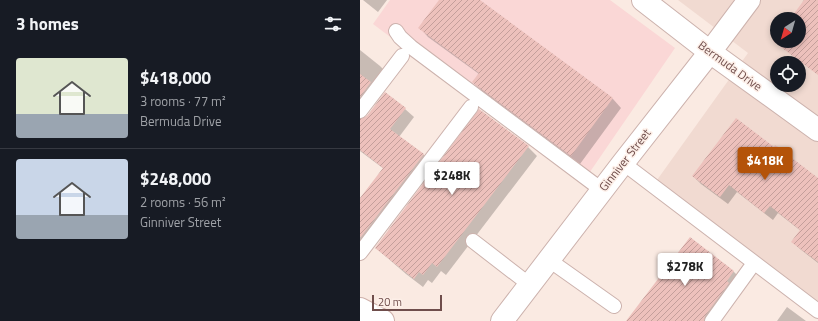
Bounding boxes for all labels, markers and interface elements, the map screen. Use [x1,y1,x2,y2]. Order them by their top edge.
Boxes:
text: 3 homes [16,11,79,37]
north arrow [770,12,806,48]
map controls [770,12,806,92]
icon: filters [322,13,344,35]
street label: Bermuda Drive [694,36,766,95]
button: locate [770,56,806,92]
text: $418,000 [140,65,211,91]
icon: home [48,74,96,122]
text: 3 rooms · 77 m² [140,91,226,111]
text: Bermuda Drive [140,111,222,131]
street label: Ginniver Street [594,124,656,195]
pin: $418K [737,147,793,181]
text: $418K [747,150,783,170]
pin: $248K [424,162,480,196]
text: $248K [434,165,470,185]
text: $248,000 [140,166,211,192]
icon: home [48,175,96,223]
text: 2 rooms · 56 m² [140,192,226,212]
text: Ginniver Street [140,212,221,232]
pin: $278K [657,253,713,287]
text: $278K [667,256,703,276]
scale bar [372,293,442,312]
text: 20 m [378,294,402,310]

